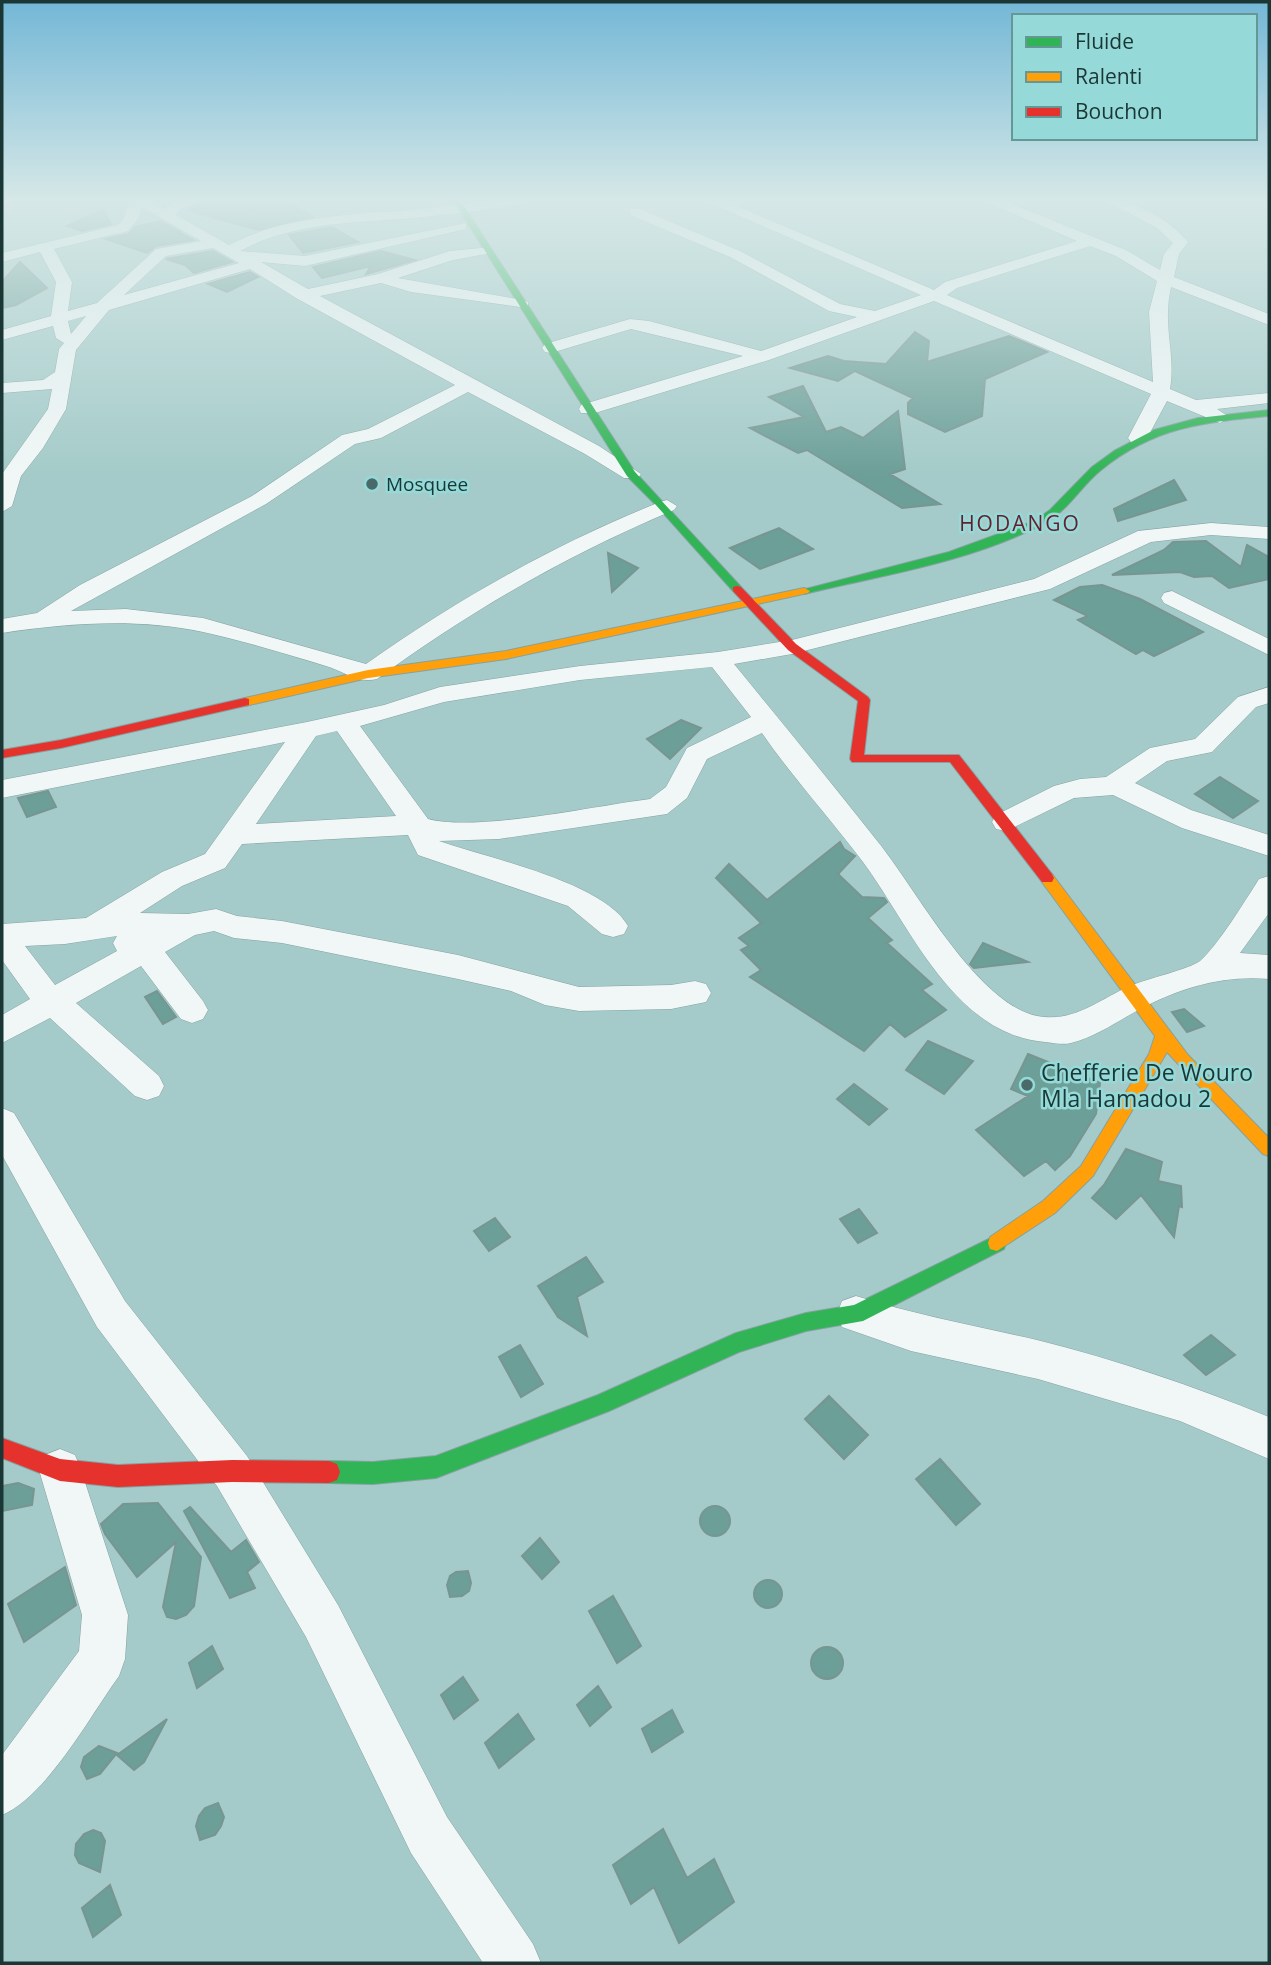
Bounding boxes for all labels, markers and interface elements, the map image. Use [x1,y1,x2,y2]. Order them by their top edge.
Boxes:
legend [1012,14,1257,140]
text: Fluide [1075,27,1134,55]
text: Ralenti [1075,62,1142,90]
text: Bouchon [1075,97,1163,125]
place label: Mosquee [386,471,468,497]
marker: Mosquee [364,476,380,492]
district label: HODANGO [959,509,1081,537]
place label: Chefferie De Wouro Mla Hamadou 2 [1041,1056,1253,1114]
marker: Chefferie De Wouro Mla Hamadou 2 [1019,1077,1035,1093]

